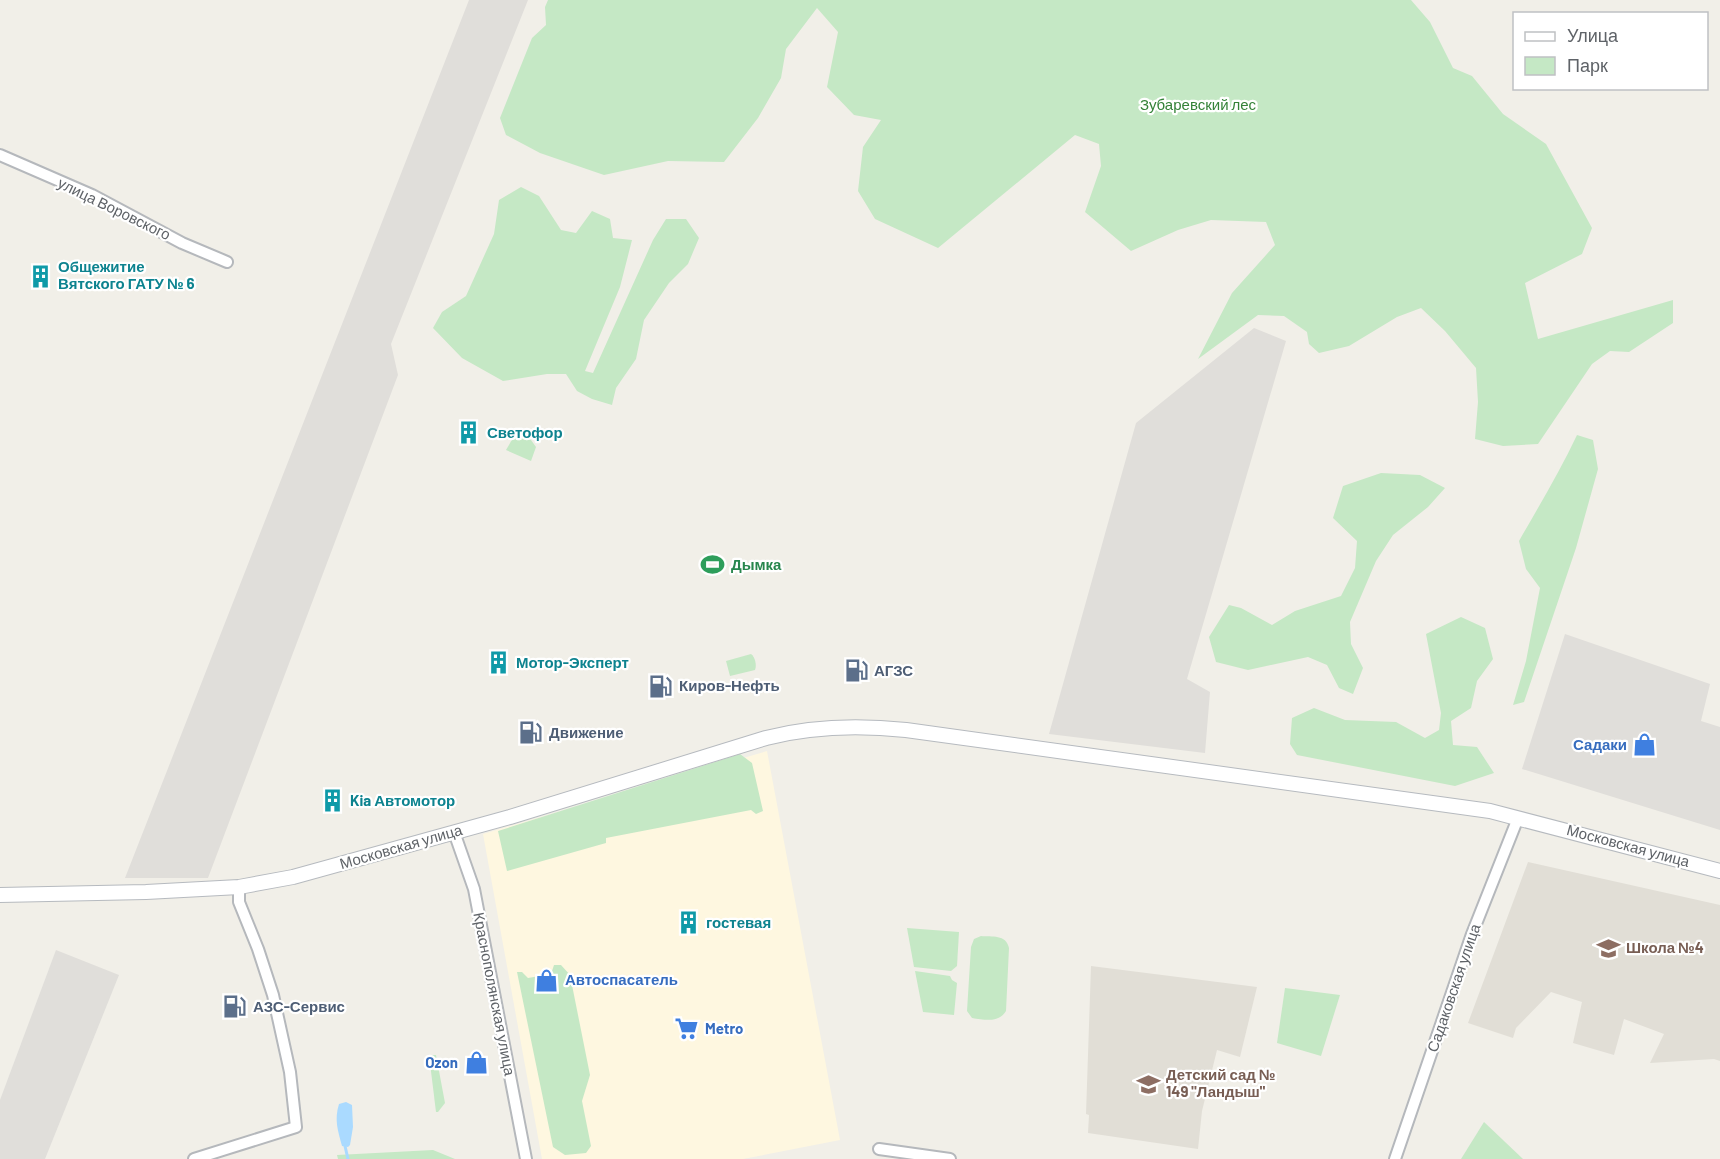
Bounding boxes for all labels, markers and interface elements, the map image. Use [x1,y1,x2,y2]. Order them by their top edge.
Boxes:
legend [1513,12,1708,90]
text: Улица [1567,24,1619,46]
text: Парк [1567,54,1608,76]
park label: Зубаревский лес [1140,95,1257,113]
street label: улица Воровского [55,173,174,243]
place label: Общежитие Вятского ГАТУ № 6 [58,257,195,292]
building icon: Общежитие Вятского ГАТУ № 6 [27,263,53,289]
building icon: Светофор [456,420,482,446]
place label: Светофор [487,423,563,441]
sports icon: Дымка [700,552,726,578]
place label: Дымка [731,555,782,573]
building icon: Мотор-Эксперт [485,650,511,676]
place label: Мотор-Эксперт [516,653,629,671]
fuel station icon: АГЗС [843,658,869,684]
place label: АГЗС [874,661,913,679]
fuel station icon: Киров-Нефть [648,673,674,699]
place label: Киров-Нефть [679,676,780,694]
fuel station icon: Движение [518,720,544,746]
place label: Движение [549,723,624,741]
shop icon: Садаки [1632,732,1658,758]
place label: Садаки [1573,735,1627,753]
building icon: Kia Автомотор [319,788,345,814]
place label: Kia Автомотор [350,791,455,809]
street label: Московская улица [337,820,465,872]
street label: Московская улица [1565,820,1692,870]
building icon: гостевая [675,910,701,936]
street label: Краснополянская улица [470,911,520,1078]
place label: гостевая [706,913,771,931]
street label: Садаковская улица [1423,921,1484,1054]
school or university icon: Школа №4 [1595,935,1621,961]
place label: Школа №4 [1626,938,1704,956]
shop icon: Автоспасатель [534,967,560,993]
place label: Автоспасатель [565,970,678,988]
fuel station icon: АЗС-Сервис [222,994,248,1020]
place label: АЗС-Сервис [253,997,345,1015]
supermarket icon: Metro [674,1016,700,1042]
place label: Metro [705,1019,743,1037]
shop icon: Ozon [463,1050,489,1076]
place label: Ozon [425,1053,458,1071]
place label: Детский сад № 149 "Ландыш" [1166,1065,1276,1100]
school or university icon: Детский сад № 149 "Ландыш" [1135,1071,1161,1097]

